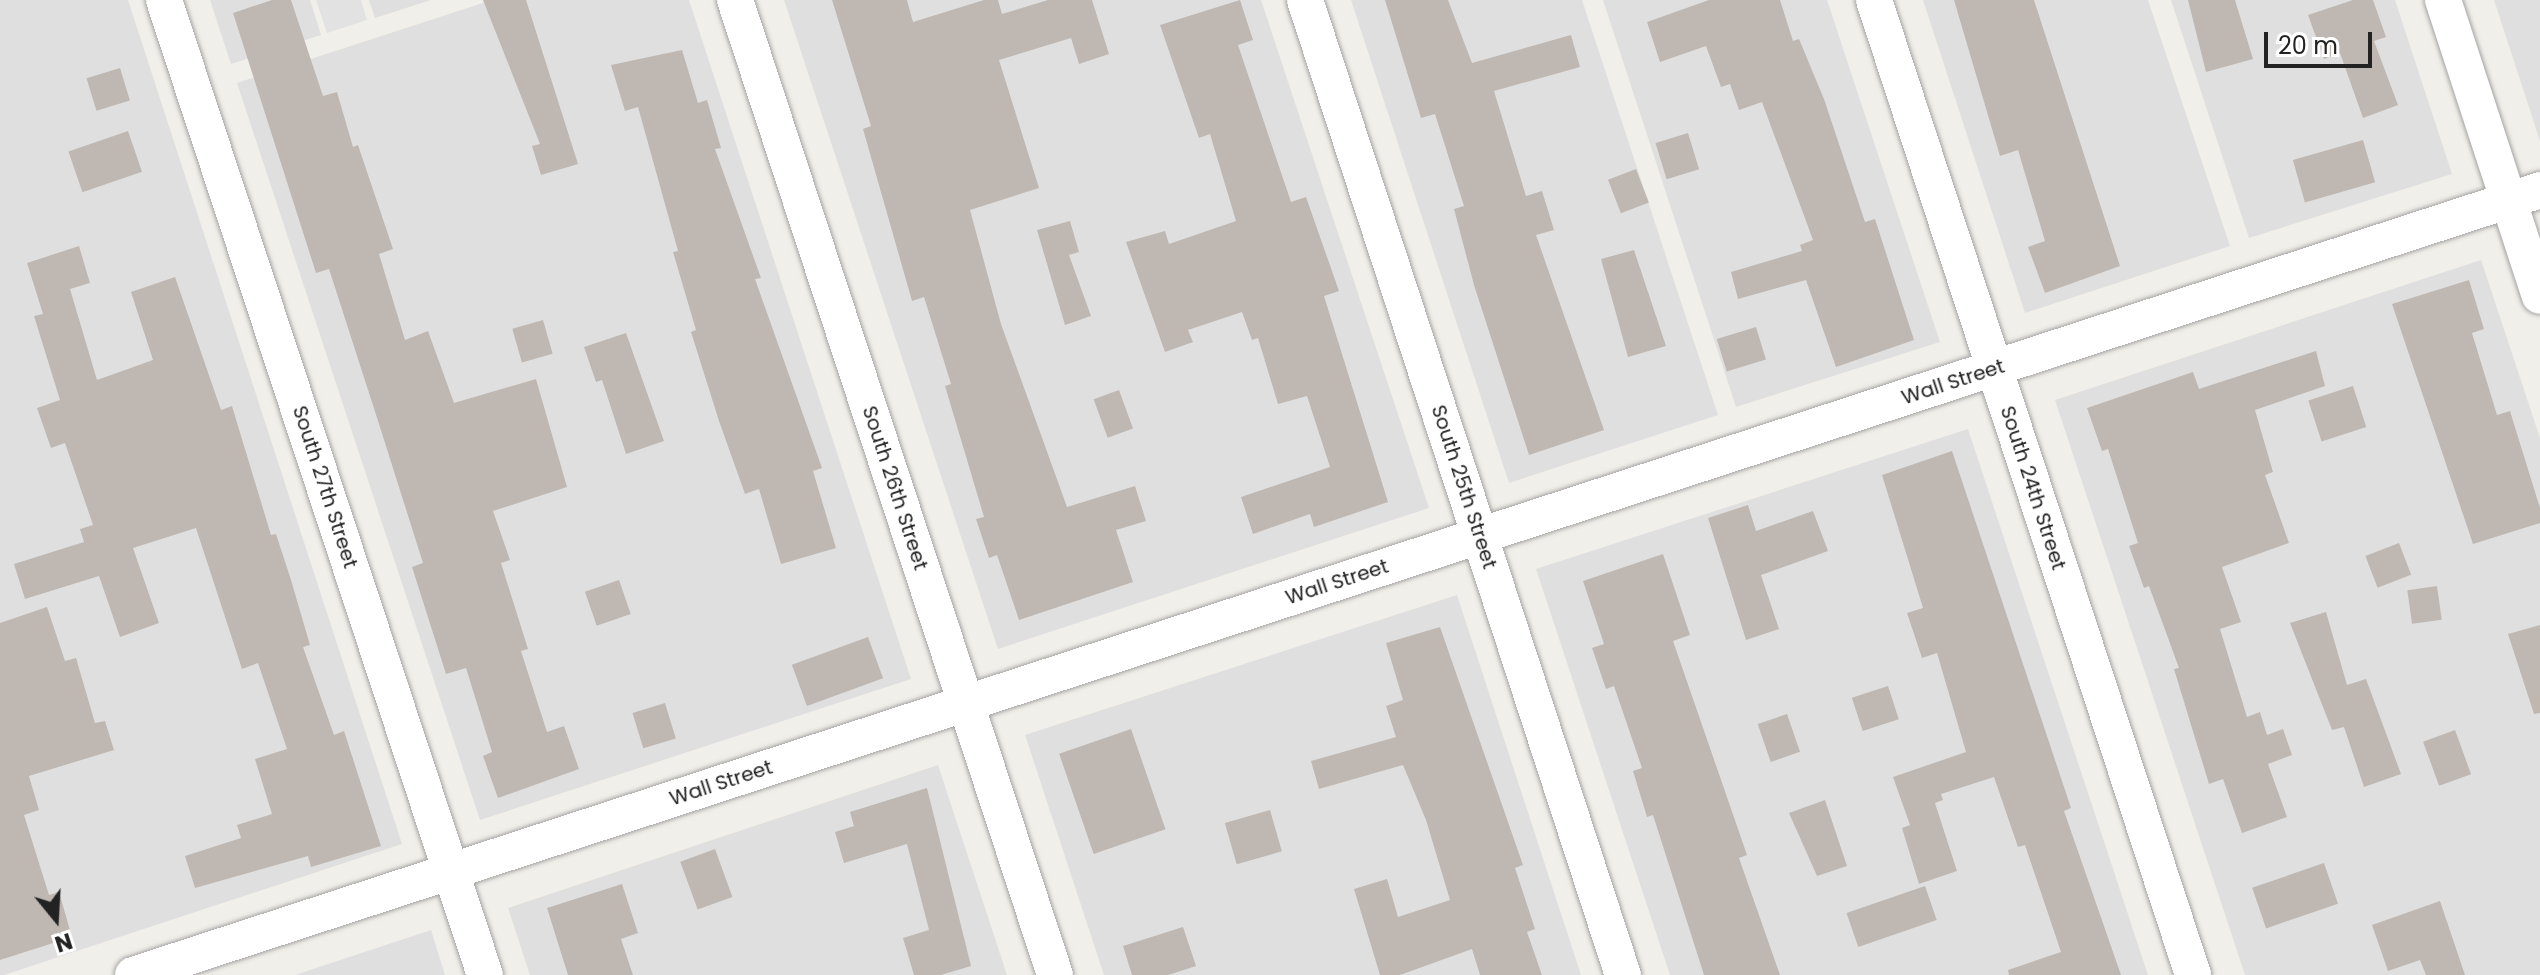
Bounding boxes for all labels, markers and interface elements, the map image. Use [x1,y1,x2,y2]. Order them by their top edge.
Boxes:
scale bar [2268,16,2376,66]
text: 20 m [2278,29,2338,62]
street label: Wall Street [1899,354,2007,410]
street label: South 25th Street [1426,402,1502,572]
street label: South 27th Street [287,403,363,571]
street label: South 26th Street [857,403,933,573]
street label: South 24th Street [1995,403,2071,573]
street label: Wall Street [1283,554,1391,610]
street label: Wall Street [667,755,775,811]
north arrow [16,879,96,959]
text: N [51,925,76,960]

